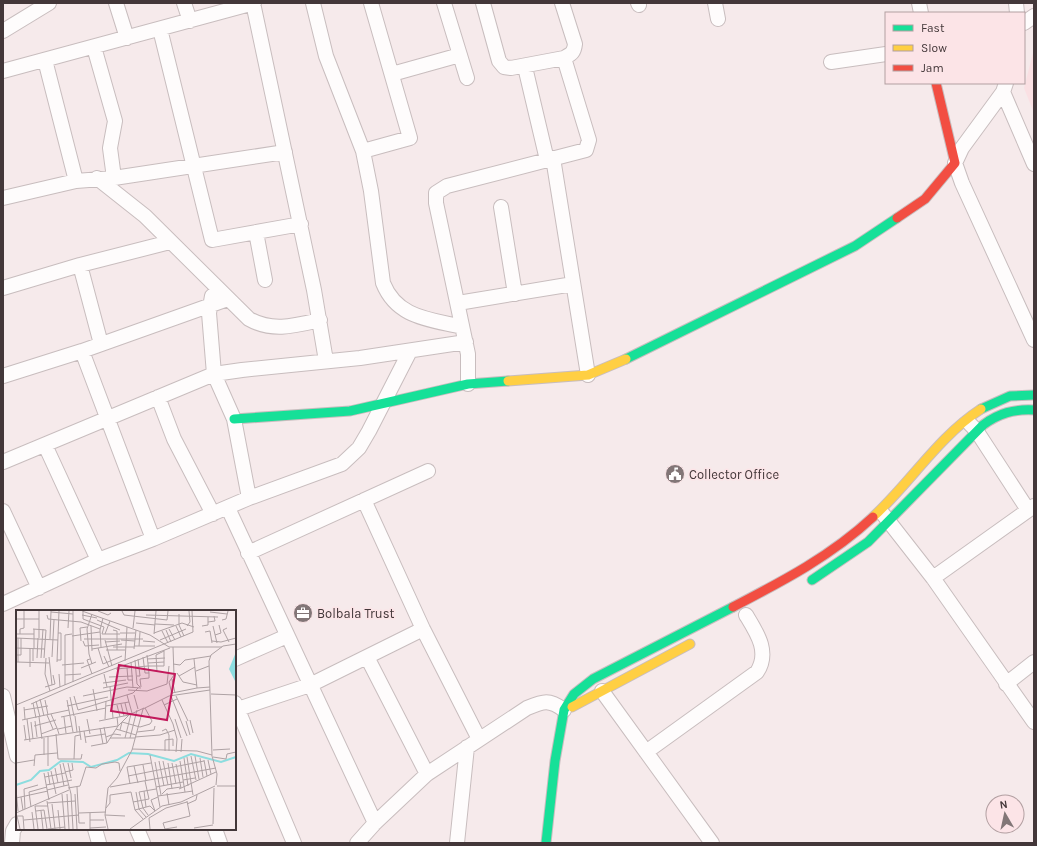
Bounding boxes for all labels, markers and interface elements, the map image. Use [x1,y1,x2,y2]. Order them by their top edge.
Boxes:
legend [885,12,1025,84]
text: Fast [921,21,945,35]
text: Slow [921,41,947,55]
text: Jam [921,61,944,75]
public building icon: Collector Office [664,463,686,485]
place label: Collector Office [689,467,779,482]
office icon: Bolbala Trust [292,602,314,624]
place label: Bolbala Trust [317,606,395,621]
inset map [16,610,236,830]
north arrow [985,794,1025,834]
text: N [999,798,1008,812]

